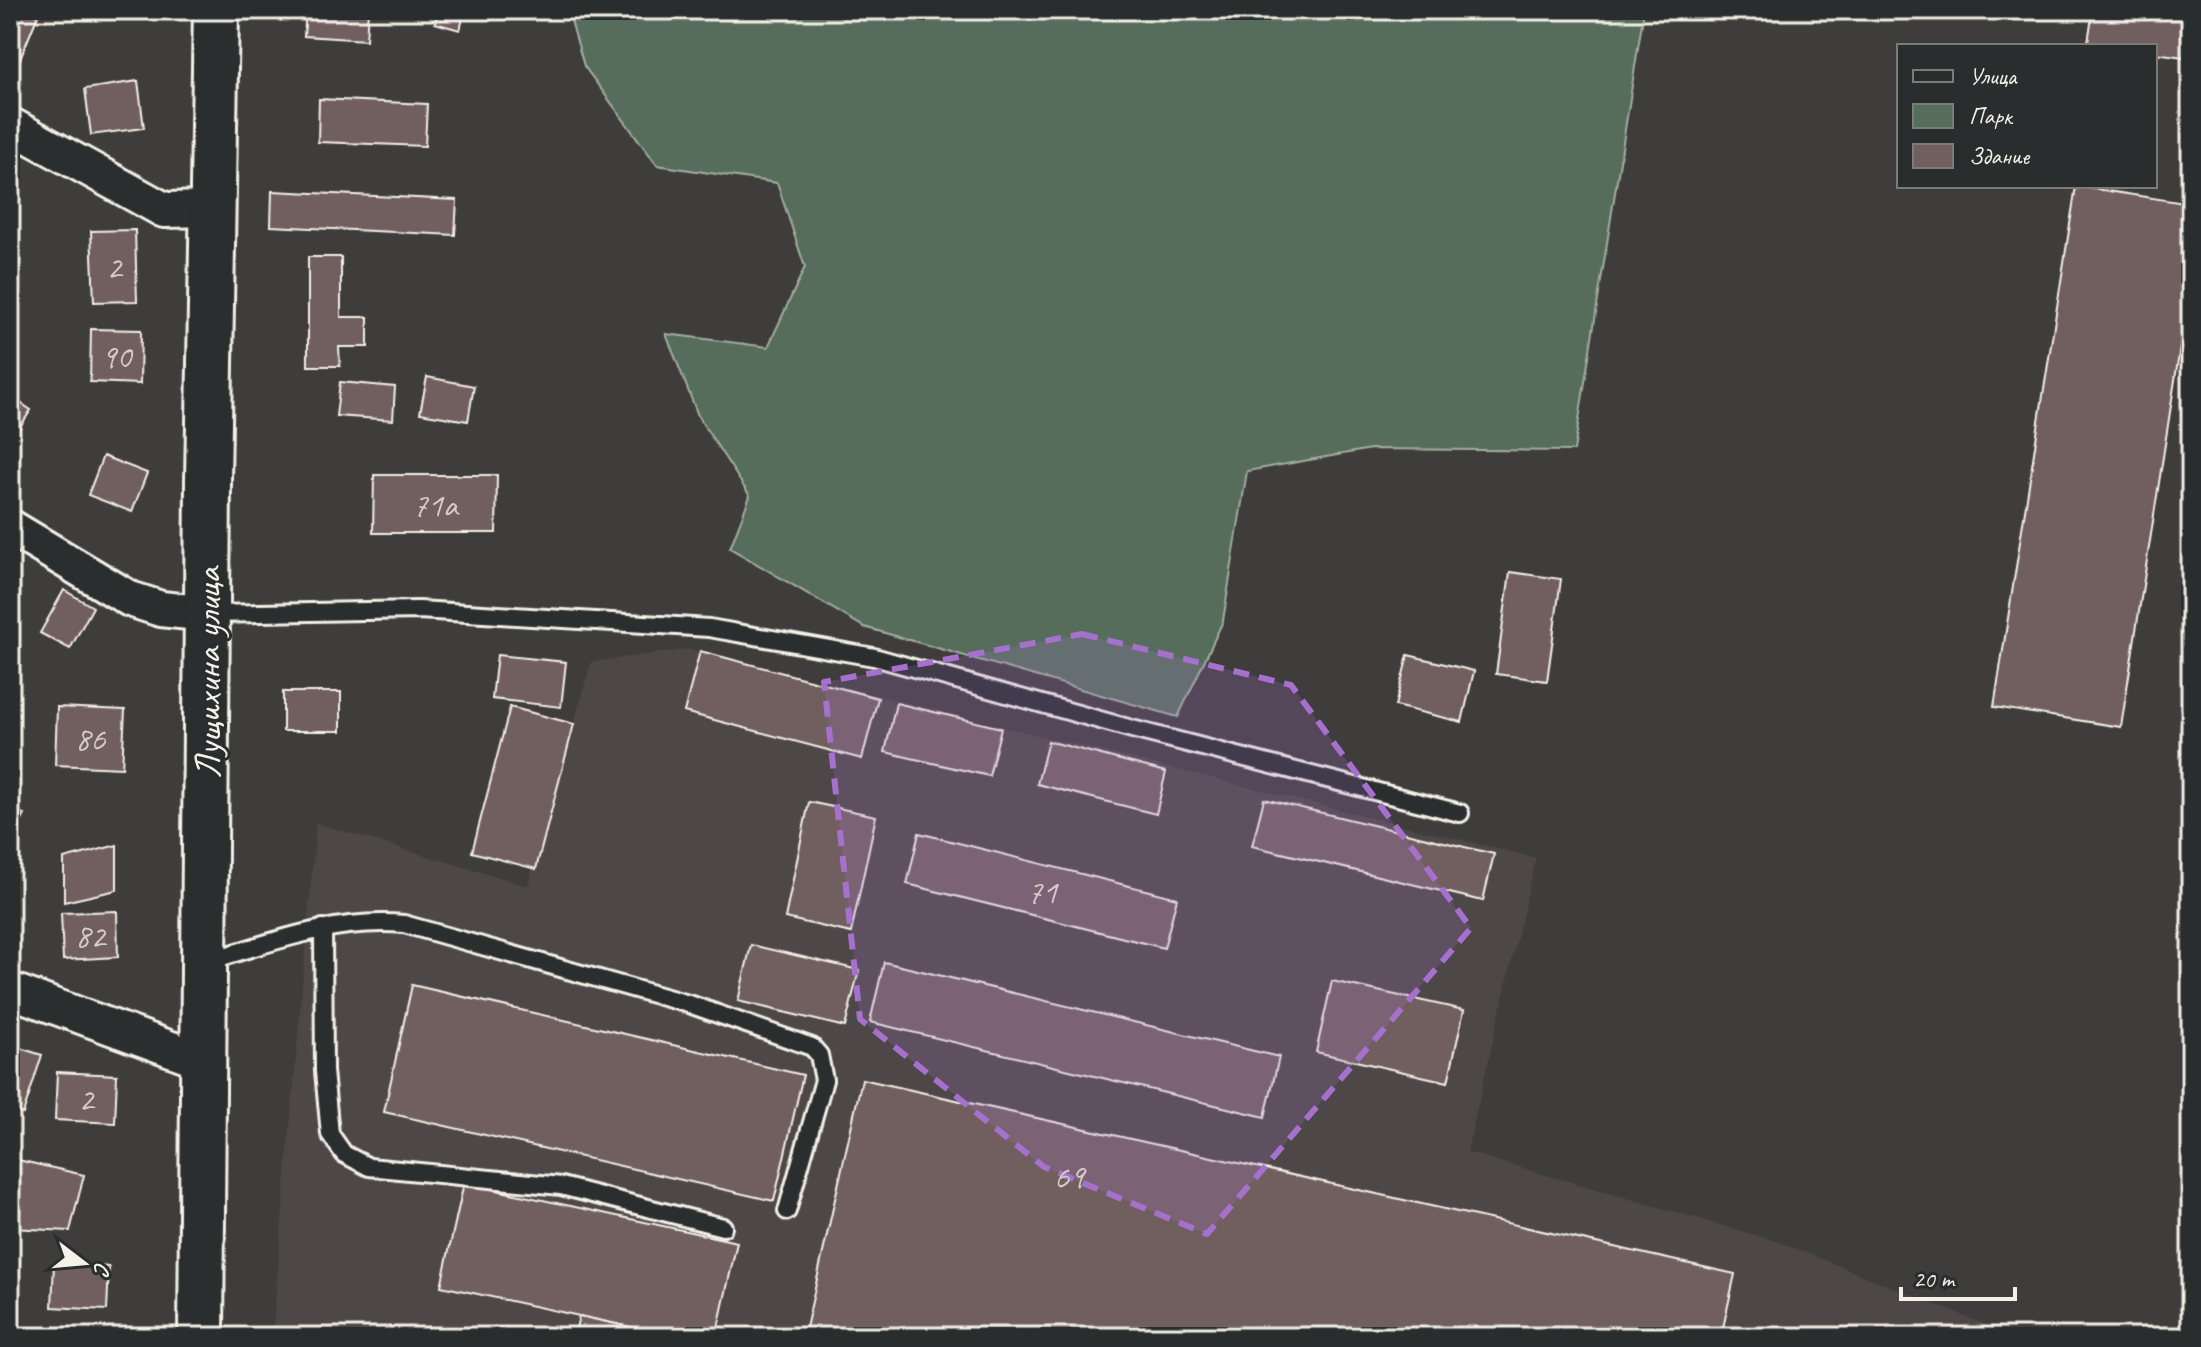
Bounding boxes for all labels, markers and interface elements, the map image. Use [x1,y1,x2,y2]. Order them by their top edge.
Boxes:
legend [1897,44,2157,188]
text: Улица [1969,61,2018,91]
text: Парк [1969,101,2014,131]
text: Здание [1969,141,2031,171]
house number: 2 [106,245,124,288]
house number: 90 [101,335,134,378]
house number: 71а [412,483,460,526]
street label: Лущихина улица [184,565,231,779]
house number: 86 [75,717,107,760]
house number: 71 [1027,870,1059,913]
house number: 82 [75,914,108,957]
house number: 2 [78,1077,96,1120]
house number: 69 [1054,1155,1087,1198]
north arrow [44,1223,124,1303]
scale bar [1901,1251,2015,1301]
text: С [86,1259,117,1280]
text: 20 m [1913,1264,1956,1294]

